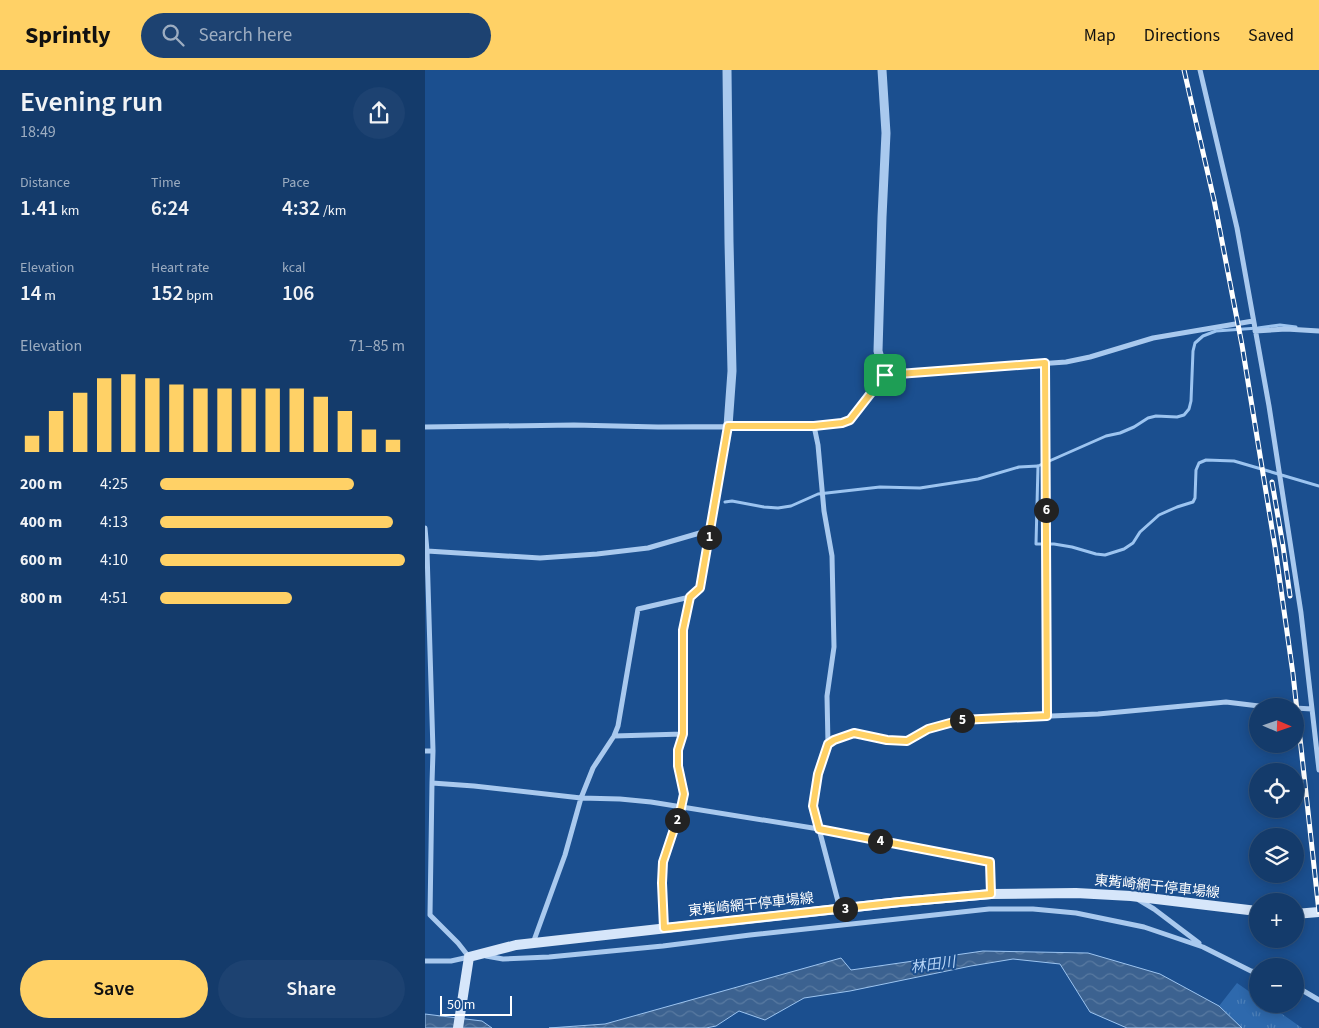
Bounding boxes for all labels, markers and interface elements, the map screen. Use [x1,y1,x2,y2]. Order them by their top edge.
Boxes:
search box [141,13,491,58]
text: Sprintly [25,18,111,53]
icon: search [159,21,187,49]
text: Search here [199,22,292,49]
text: Map [1084,23,1116,48]
text: Directions [1144,23,1220,48]
text: Saved [1248,23,1294,48]
text: Evening run [20,82,163,122]
button: share [353,87,405,139]
text: 18:49 [20,121,56,143]
text: Distance [20,173,70,193]
text: Time [151,173,181,193]
text: Pace [282,173,309,193]
text: 1.41 [20,193,58,223]
text: 6:24 [151,193,189,223]
text: 4:32 [282,193,320,223]
text: km [58,201,79,221]
text: /km [320,201,346,221]
text: Elevation [20,258,75,278]
text: Heart rate [151,258,209,278]
text: kcal [282,258,306,278]
text: 14 [20,278,42,308]
text: 152 [151,278,183,308]
text: 106 [282,278,314,308]
text: m [42,286,56,306]
text: bpm [183,286,213,306]
text: Elevation [20,335,82,357]
text: 71–85 m [349,335,405,357]
pin [864,354,906,396]
icon: arrive [871,361,899,389]
text: 200 m [20,473,62,495]
text: 4:25 [100,473,128,495]
pin: 6 [1033,498,1059,522]
text: 6 [1043,500,1050,520]
text: 400 m [20,511,62,533]
text: 4:13 [100,511,128,533]
pin: 1 [697,524,721,550]
text: 1 [706,527,713,547]
text: 600 m [20,549,62,571]
text: 4:10 [100,549,128,571]
text: 800 m [20,587,62,609]
text: 4:51 [100,587,128,609]
north arrow [1249,698,1304,752]
map controls [1249,698,1304,1013]
pin: 5 [949,708,975,732]
text: 5 [959,710,966,730]
button: locate [1249,763,1304,818]
pin: 2 [665,808,689,832]
text: 2 [674,810,681,830]
pin: 4 [867,828,893,854]
button: layers [1249,828,1304,883]
text: 4 [877,831,884,851]
street label: 東觜崎網干停車場線 [1093,870,1221,904]
street label: 東觜崎網干停車場線 [687,888,815,922]
button: + [1249,893,1304,948]
pin: 3 [833,896,857,922]
text: 3 [842,899,849,919]
water label: 林田川 [909,951,959,979]
button: − [1249,958,1304,1013]
button: Save [20,960,208,1018]
button: Share [218,960,405,1018]
scale bar [440,993,513,1016]
text: 50 m [447,995,475,1015]

